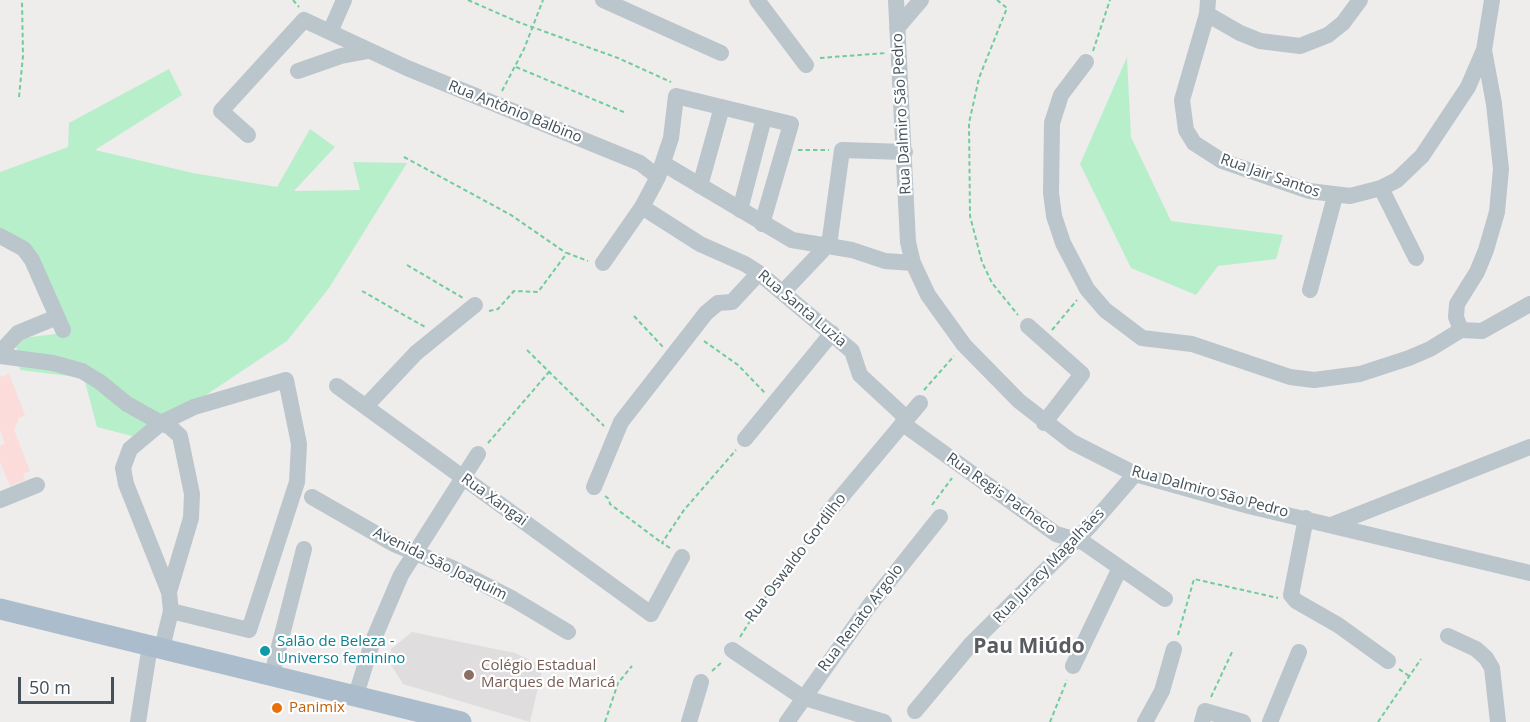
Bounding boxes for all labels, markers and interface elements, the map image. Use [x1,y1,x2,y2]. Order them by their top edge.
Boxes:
street label: Rua Dalmiro São Pedro [889,33,915,195]
street label: Rua Antônio Balbino [445,77,585,147]
street label: Rua Jair Santos [1218,151,1322,201]
street label: Rua Santa Luzia [754,267,850,351]
street label: Rua Regis Pacheco [943,449,1059,539]
street label: Rua Dalmiro São Pedro [1130,462,1290,522]
street label: Rua Xangai [458,470,530,530]
street label: Rua Oswaldo Gordilho [742,490,850,626]
street label: Rua Juracy Magalhães [990,505,1108,627]
street label: Avenida São Joaquim [370,524,510,604]
street label: Rua Renato Argolo [815,561,907,675]
place label: Salão de Beleza - Universo feminino [277,633,405,668]
district label: Pau Miúdo [973,634,1085,660]
marker: Salão de Beleza - Universo feminino [258,644,272,658]
place label: Colégio Estadual Marques de Maricá [481,657,616,692]
scale bar [21,665,117,703]
marker: Colégio Estadual Marques de Maricá [462,668,476,682]
text: 50 m [29,675,71,699]
place label: Panimix [289,699,345,717]
marker: Panimix [270,701,284,715]

